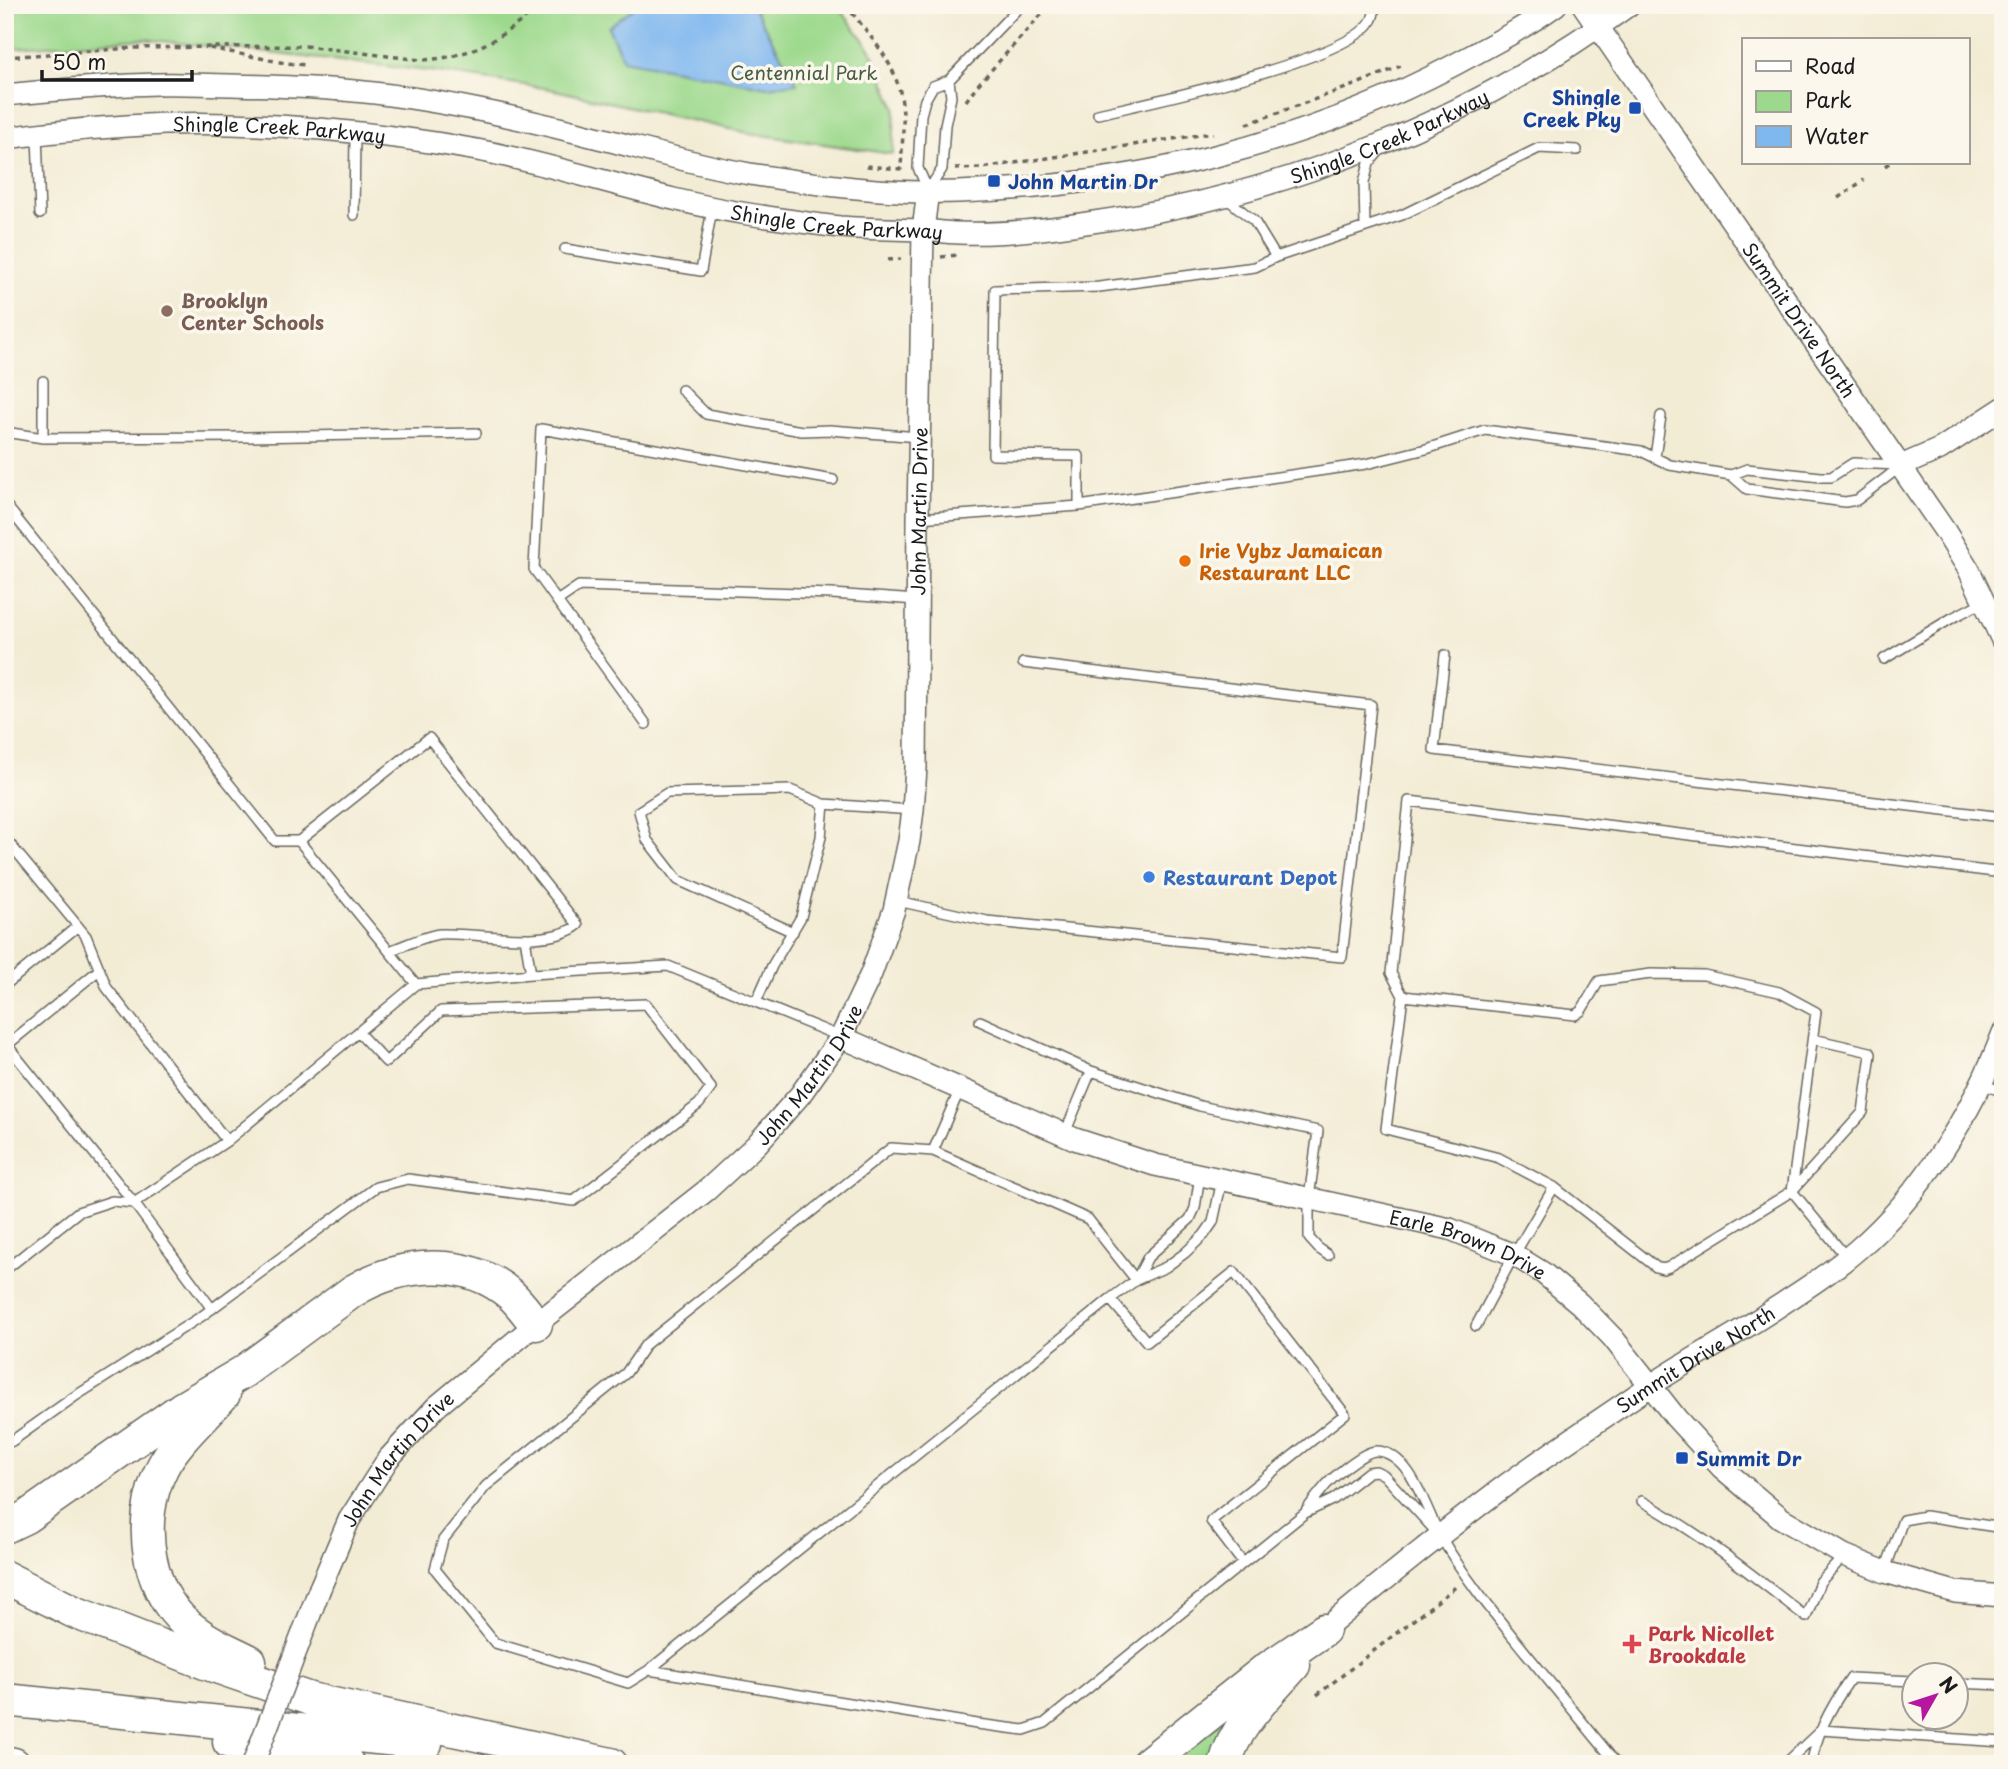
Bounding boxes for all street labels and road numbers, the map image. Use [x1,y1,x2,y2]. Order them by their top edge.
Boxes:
street label: Shingle Creek Parkway [1286,82,1493,190]
street label: Shingle Creek Parkway [172,109,387,150]
street label: Shingle Creek Parkway [728,197,944,246]
street label: Summit Drive North [1736,236,1863,403]
street label: John Martin Drive [903,427,934,595]
street label: John Martin Drive [748,1000,869,1151]
street label: Earle Brown Drive [1387,1202,1552,1286]
street label: Summit Drive North [1610,1298,1780,1420]
street label: John Martin Drive [334,1384,460,1531]

